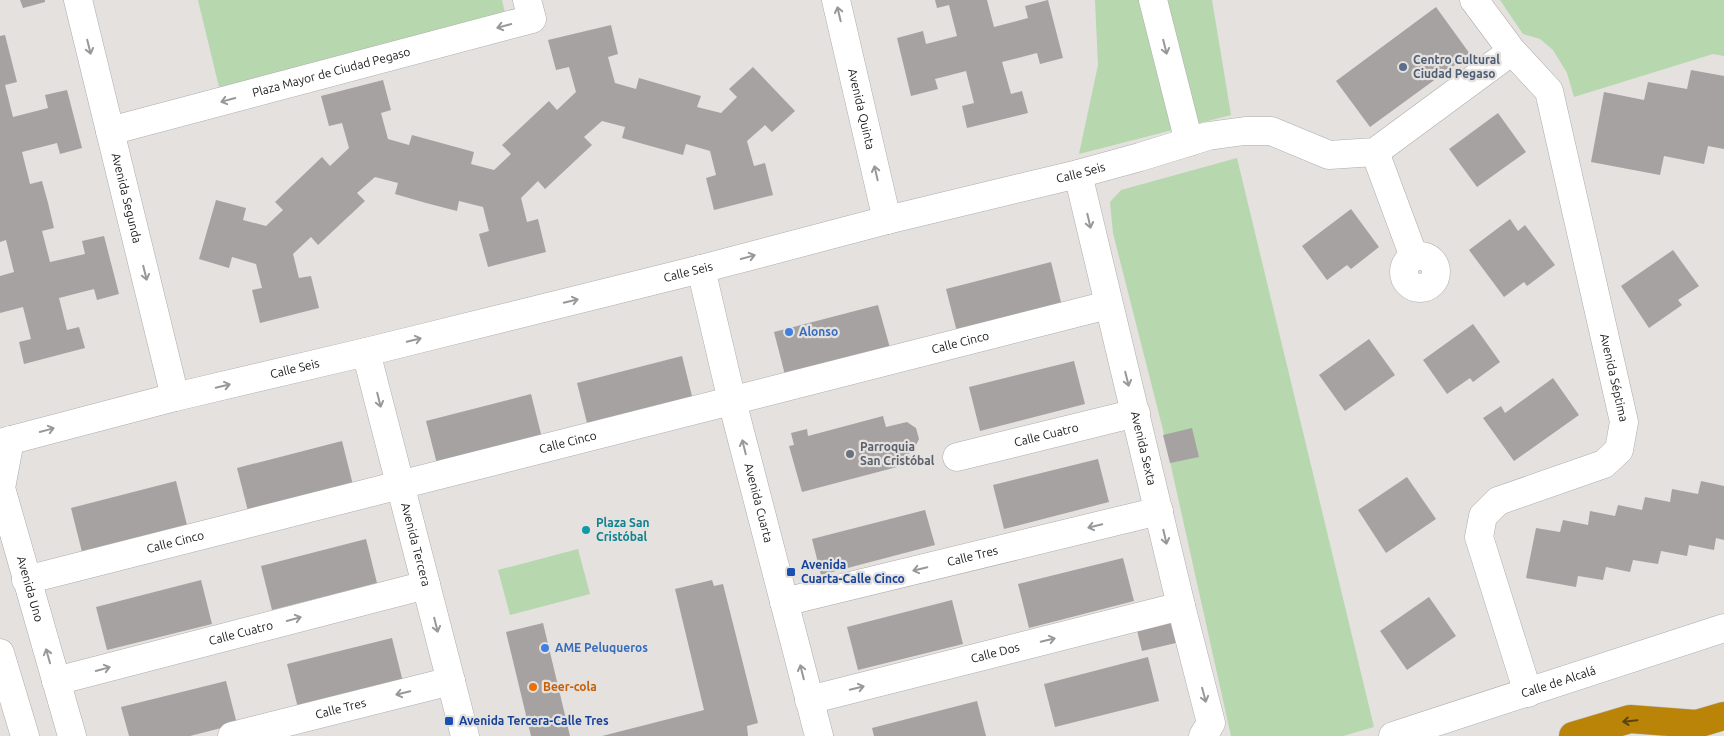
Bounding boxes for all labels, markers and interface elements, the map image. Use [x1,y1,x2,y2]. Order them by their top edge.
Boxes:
one-way arrow [834,7,843,23]
one-way arrow [496,22,512,31]
one-way arrow [85,39,95,55]
one-way arrow [1161,39,1170,55]
street label: Plaza Mayor de Ciudad Pegaso [251,45,412,99]
place label: Centro Cultural Ciudad Pegaso [1413,53,1500,80]
marker: Centro Cultural Ciudad Pegaso [1397,61,1409,73]
street label: Avenida Quinta [846,67,877,151]
one-way arrow [221,95,237,105]
street label: Avenida Segunda [110,152,144,245]
street label: Calle Seis [1055,160,1107,185]
one-way arrow [871,165,880,181]
one-way arrow [1085,213,1094,229]
one-way arrow [740,252,756,261]
street label: Calle Seis [662,259,714,284]
one-way arrow [141,265,150,281]
one-way arrow [563,296,579,305]
place label: Alonso [799,325,838,338]
marker: Alonso [783,326,795,338]
street label: Calle Cinco [930,328,990,356]
street label: Avenida Séptima [1598,332,1631,423]
one-way arrow [405,335,421,345]
street label: Calle Seis [269,356,321,380]
one-way arrow [1123,371,1132,387]
one-way arrow [214,381,230,390]
one-way arrow [374,391,384,407]
street label: Avenida Sexta [1129,410,1159,487]
street label: Calle Cuatro [1013,420,1080,449]
one-way arrow [39,425,55,435]
street label: Calle Cinco [537,428,598,455]
one-way arrow [738,439,748,455]
place label: Parroquia San Cristóbal [860,440,935,467]
marker: Parroquia San Cristóbal [844,448,856,460]
street label: Avenida Cuarta [742,462,776,544]
street label: Avenida Tercera [399,501,433,588]
place label: Plaza San Cristóbal [596,516,649,543]
one-way arrow [1087,522,1103,531]
marker: Plaza San Cristóbal [580,524,592,536]
street label: Calle Cinco [145,528,205,555]
one-way arrow [1161,529,1170,545]
street label: Calle Tres [946,543,999,568]
street label: Avenida Uno [15,555,46,623]
place label: Avenida Cuarta-Calle Cinco [801,558,905,585]
one-way arrow [913,565,929,574]
marker: Avenida Cuarta-Calle Cinco [785,566,797,578]
one-way arrow [285,614,301,623]
one-way arrow [432,616,442,632]
street label: Calle Cuatro [207,618,274,647]
one-way arrow [1039,634,1055,644]
street label: Calle Dos [969,640,1021,665]
place label: AME Peluqueros [555,641,648,654]
marker: AME Peluqueros [539,642,551,654]
one-way arrow [43,648,53,664]
street label: Calle de Alcalá [1519,663,1597,700]
one-way arrow [94,664,110,673]
one-way arrow [797,664,806,680]
place label: Beer-cola [543,680,597,693]
marker: Beer-cola [527,681,539,693]
one-way arrow [848,683,864,692]
one-way arrow [1200,687,1209,703]
one-way arrow [396,689,412,698]
street label: Calle Tres [314,696,367,721]
place label: Avenida Tercera-Calle Tres [459,714,609,727]
marker: Avenida Tercera-Calle Tres [443,715,455,727]
one-way arrow [1623,716,1639,726]

